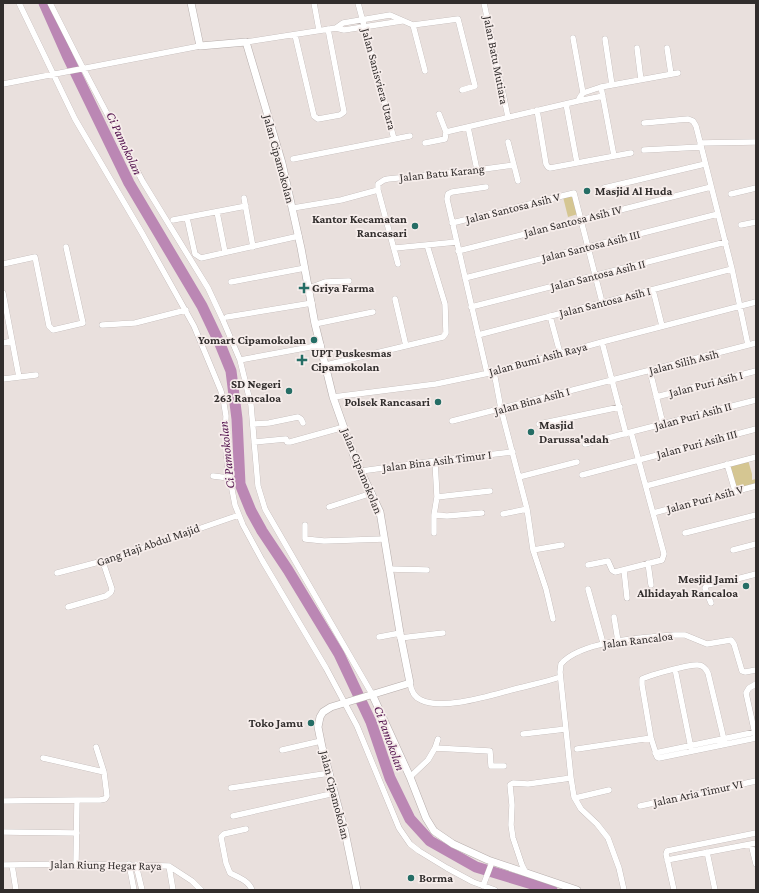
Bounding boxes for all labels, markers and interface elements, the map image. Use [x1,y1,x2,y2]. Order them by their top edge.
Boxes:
street label: Jalan Batu Mutiara [480,14,512,106]
street label: Jalan Sanisviera Utara [358,26,399,132]
water label: Ci Pamokolan [103,109,146,178]
street label: Jalan Cipamokolan [260,112,298,205]
street label: Jalan Batu Karang [398,162,485,185]
place label: Masjid Al Huda [595,184,672,198]
marker: Masjid Al Huda [582,186,592,196]
street label: Jalan Santosa Asih V [463,189,562,227]
street label: Jalan Santosa Asih IV [522,202,624,240]
place label: Kantor Kecamatan Rancasari [312,212,408,240]
marker: Kantor Kecamatan Rancasari [410,221,420,231]
street label: Jalan Santosa Asih III [539,227,642,265]
street label: Jalan Santosa Asih II [548,256,647,294]
place label: Griya Farma [312,281,375,295]
marker: Griya Farma [299,283,309,293]
street label: Jalan Santosa Asih I [557,284,652,320]
place label: Yomart Cipamokolan [198,333,306,347]
marker: Yomart Cipamokolan [309,335,319,345]
street label: Jalan Bumi Asih Raya [486,339,589,379]
place label: UPT Puskesmas Cipamokolan [311,346,392,374]
street label: Jalan Silih Asih [647,346,721,378]
marker: UPT Puskesmas Cipamokolan [296,354,308,366]
street label: Jalan Puri Asih I [667,368,745,400]
place label: SD Negeri 263 Rancaloa [214,377,282,405]
street label: Jalan Bina Asih I [492,384,572,418]
marker: SD Negeri 263 Rancaloa [284,386,294,396]
place label: Polsek Rancasari [344,395,431,409]
marker: Polsek Rancasari [433,397,443,407]
street label: Jalan Puri Asih II [652,399,733,433]
place label: Masjid Darussa'adah [539,418,609,446]
water label: Ci Pamokolan [215,420,238,490]
street label: Jalan Cipamokolan [338,425,386,516]
street label: Jalan Puri Asih III [654,426,739,462]
marker: Masjid Darussa'adah [526,427,536,437]
street label: Jalan Bina Asih Timur I [381,447,493,475]
street label: Jalan Puri Asih V [664,482,745,516]
street label: Gang Haji Abdul Majid [95,521,202,569]
place label: Mesjid Jami Alhidayah Rancaloa [636,572,739,600]
marker: Mesjid Jami Alhidayah Rancaloa [741,581,751,591]
street label: Jalan Rancaloa [601,629,674,651]
water label: Ci Pamokolan [371,704,408,773]
place label: Toko Jamu [248,716,303,730]
marker: Toko Jamu [306,718,316,728]
street label: Jalan Cipamokolan [317,748,353,841]
street label: Jalan Aria Timur VI [651,777,744,810]
street label: Jalan Riung Hegar Raya [49,857,162,873]
place label: Borma [419,871,453,885]
marker: Borma [406,873,416,883]

